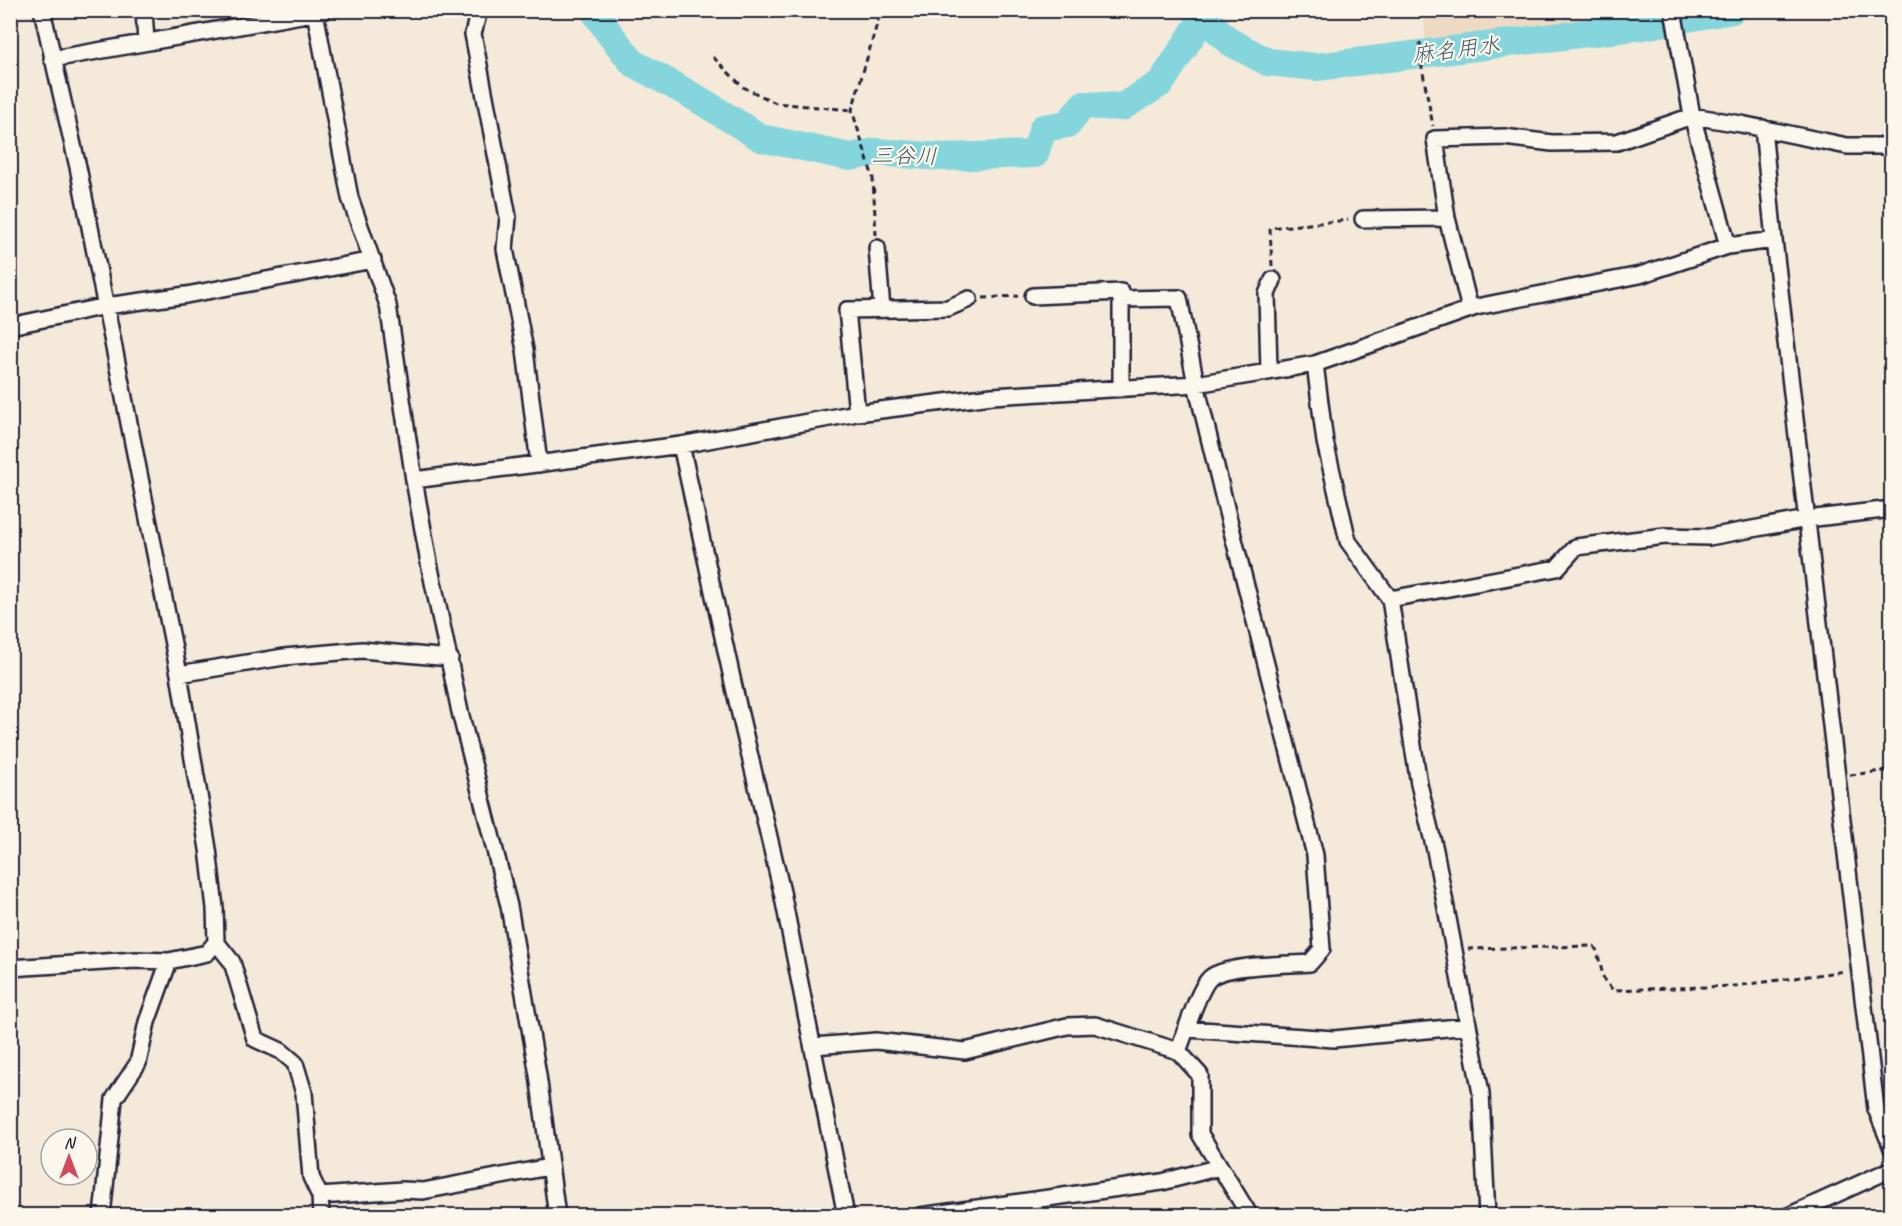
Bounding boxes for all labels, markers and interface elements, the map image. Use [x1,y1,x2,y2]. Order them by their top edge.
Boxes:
water label: 麻名用水 [1411,31,1501,69]
water label: 三谷川 [871,141,937,171]
north arrow [39,1127,99,1187]
text: N [64,1133,77,1153]

